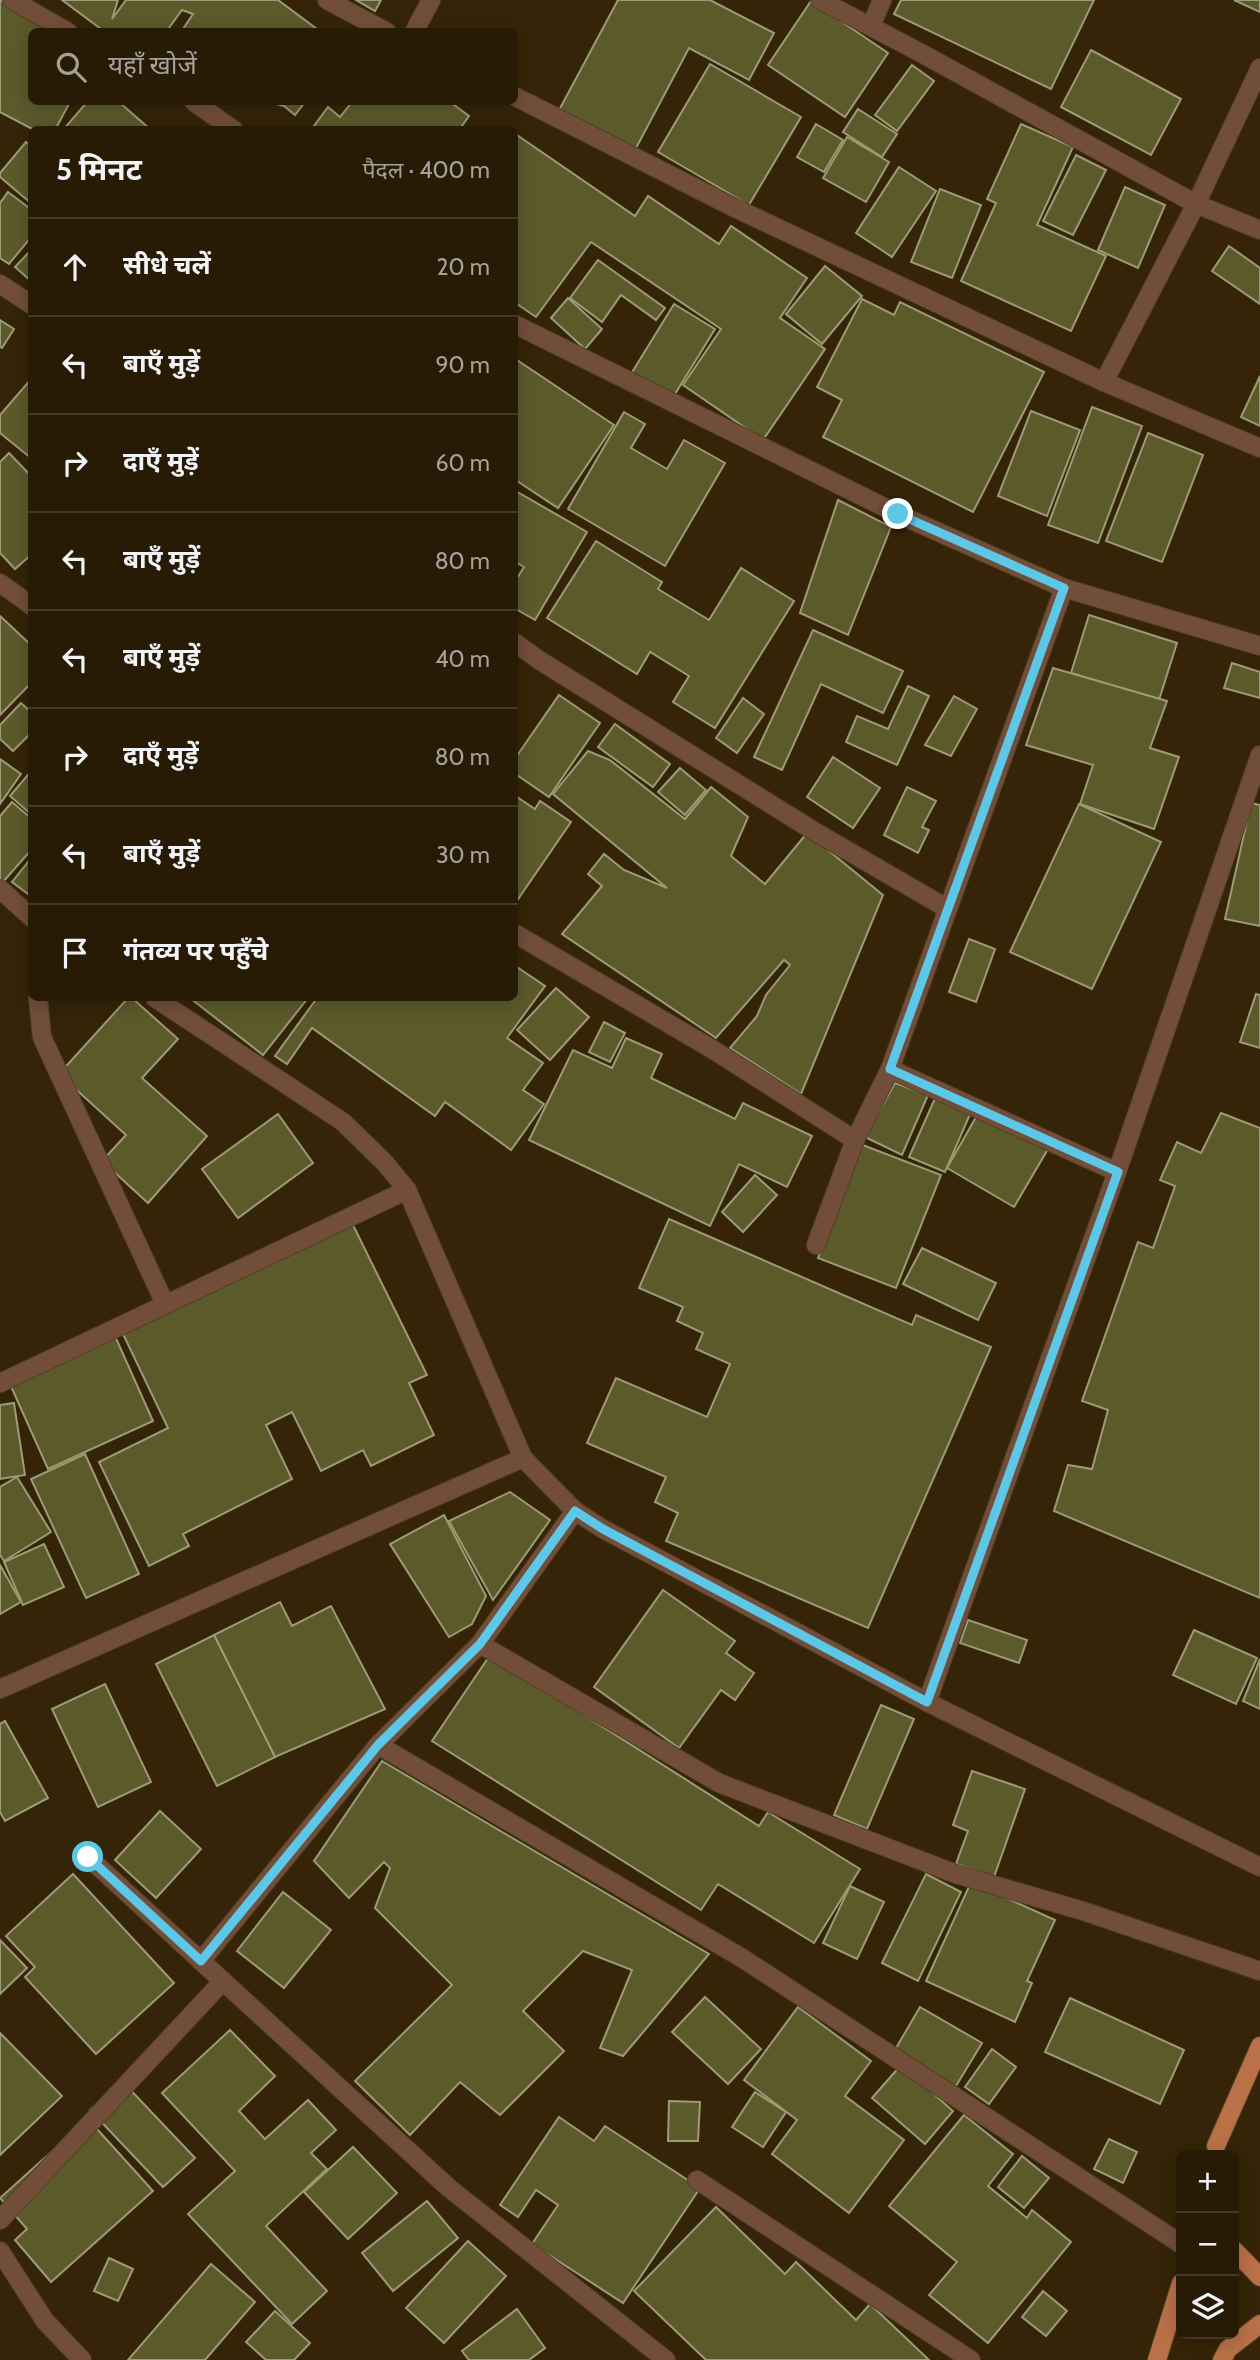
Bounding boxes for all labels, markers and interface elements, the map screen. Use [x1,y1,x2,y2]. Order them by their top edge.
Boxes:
search box [28,28,518,105]
icon: search [52,48,90,86]
text: यहाँ खोजें [108,49,197,81]
text: 5 मिनट [56,151,142,188]
text: पैदल · 400 m [363,156,490,184]
icon: ahead [56,248,94,286]
text: सीधे चलें [123,249,211,281]
text: 20 m [437,253,490,281]
icon: left [56,346,94,384]
text: बाएँ मुड़ें [123,347,200,379]
text: 90 m [436,351,490,379]
icon: right [56,444,94,482]
text: दाएँ मुड़ें [123,445,199,477]
text: 60 m [436,449,490,477]
route end [882,498,913,529]
icon: left [56,542,94,580]
text: बाएँ मुड़ें [123,543,200,575]
text: 80 m [435,547,490,575]
icon: left [56,640,94,678]
text: बाएँ मुड़ें [123,641,200,673]
text: 40 m [435,645,490,673]
icon: right [56,738,94,776]
text: दाएँ मुड़ें [123,739,199,771]
text: 80 m [435,743,490,771]
icon: left [56,836,94,874]
text: बाएँ मुड़ें [123,837,200,869]
text: 30 m [436,841,490,869]
icon: arrive [56,934,94,972]
text: गंतव्य पर पहुँचे [123,935,268,967]
route start [72,1841,103,1872]
map controls [1176,2150,1239,2339]
button: + [1176,2150,1239,2213]
button: − [1176,2213,1239,2276]
button: layers [1176,2276,1239,2339]

